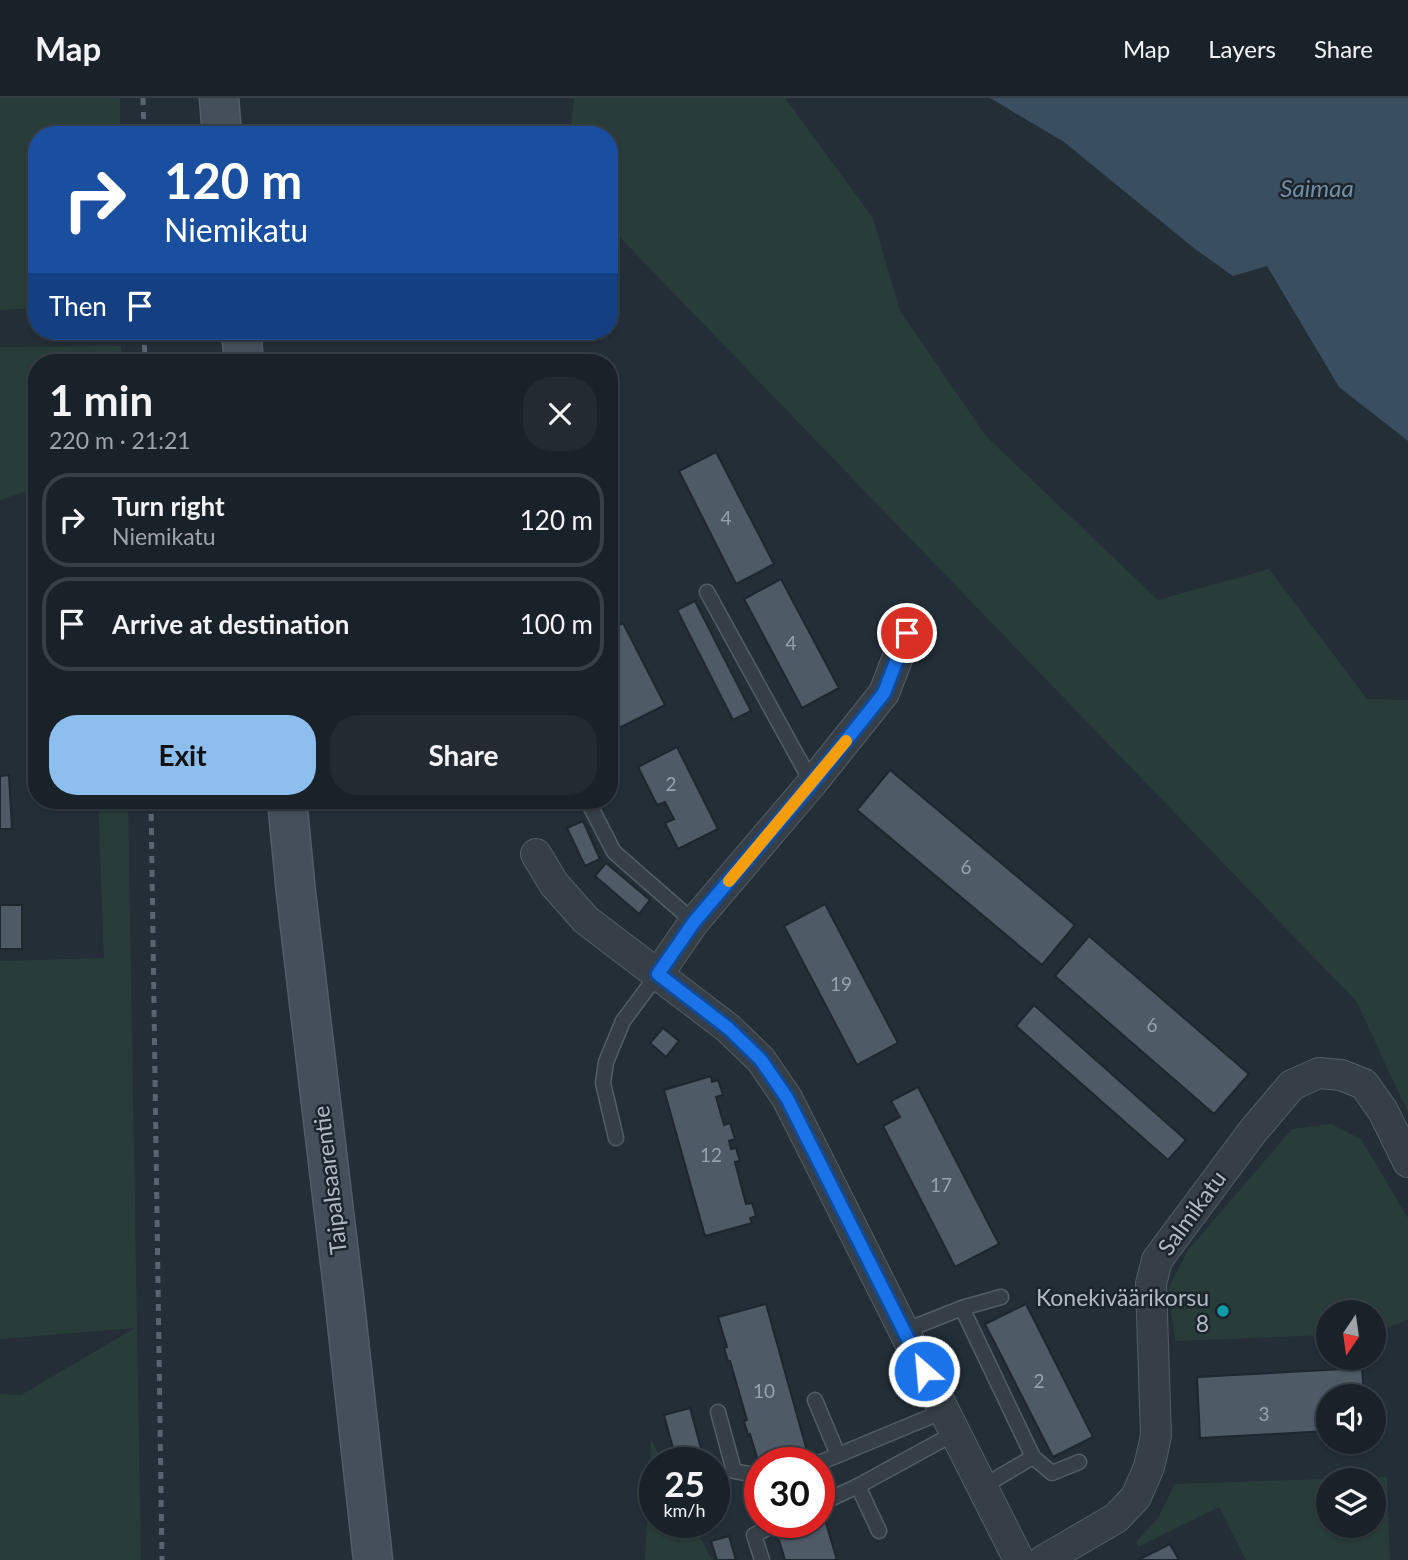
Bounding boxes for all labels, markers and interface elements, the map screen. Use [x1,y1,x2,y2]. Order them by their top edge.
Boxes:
text: Map [35,28,101,68]
text: Map [1123,34,1170,63]
text: Layers [1208,34,1276,63]
text: Share [1314,34,1373,63]
text: 120 m [164,151,302,209]
icon: right [49,154,140,245]
water label: Saimaa [1280,173,1354,202]
text: Niemikatu [164,210,308,249]
icon: arrive [121,287,159,325]
text: Then [49,290,107,322]
text: 1 min [49,375,153,425]
button: close [523,377,597,451]
text: 220 m · 21:21 [49,426,191,454]
text: Turn right [112,490,225,522]
icon: right [53,501,91,539]
text: 120 m [520,504,593,536]
house number: 4 [720,506,732,529]
text: Niemikatu [112,522,216,550]
pin [877,603,937,663]
icon: arrive [53,605,91,643]
text: Arrive at destination [112,608,349,640]
text: 100 m [520,608,593,640]
icon: arrive [888,614,926,652]
house number: 4 [785,631,797,654]
button: Exit [49,715,316,795]
button: Share [330,715,597,795]
house number: 2 [665,772,677,795]
house number: 6 [960,855,972,878]
house number: 19 [830,972,852,995]
house number: 6 [1146,1013,1158,1036]
street label: Taipalsaarentie [306,1104,352,1256]
house number: 12 [700,1143,722,1166]
street label: Salmikatu [1151,1165,1231,1260]
house number: 17 [930,1173,952,1196]
place label: Konekiväärikorsu 8 [1036,1283,1209,1337]
north arrow [1316,1300,1386,1370]
map controls [1316,1300,1386,1538]
marker: Konekiväärikorsu 8 [1215,1303,1231,1319]
position arrow [887,1334,961,1408]
house number: 2 [1033,1369,1045,1392]
house number: 10 [753,1379,775,1402]
button: sound [1316,1384,1386,1454]
house number: 3 [1258,1402,1270,1425]
speed limit sign: 30 [744,1447,835,1538]
text: 25 [664,1462,705,1504]
button: layers [1316,1468,1386,1538]
text: km/h [663,1499,706,1521]

